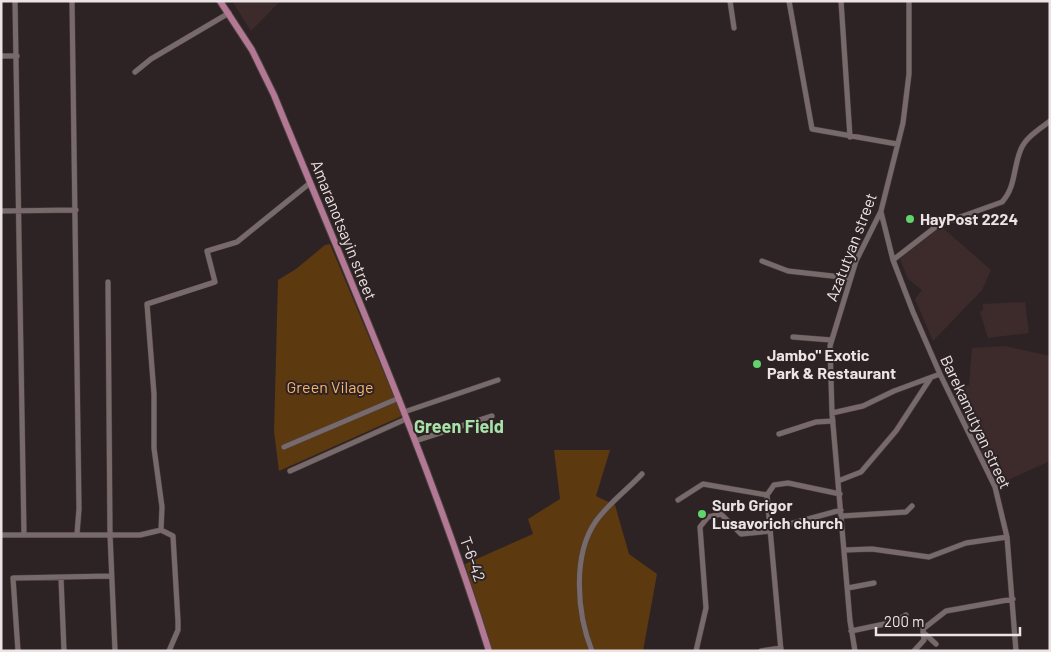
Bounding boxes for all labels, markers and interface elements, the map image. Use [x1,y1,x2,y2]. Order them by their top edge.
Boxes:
street label: Amaranotsayin street [308,157,381,303]
street label: Azatutyan street [821,190,880,304]
place label: HayPost 2224 [920,209,1018,228]
marker: HayPost 2224 [904,213,916,225]
place label: Jambo" Exotic Park & Restaurant [767,345,896,382]
street label: Barekamutyan street [937,352,1016,492]
marker: Jambo" Exotic Park & Restaurant [751,358,763,370]
park label: Green Vilage [287,377,373,396]
district label: Green Field [414,415,504,437]
place label: Surb Grigor Lusavorich church [712,495,843,532]
marker: Surb Grigor Lusavorich church [696,508,708,520]
street label: T-6-42 [457,534,490,584]
scale bar [876,604,1020,636]
text: 200 m [884,612,924,630]

